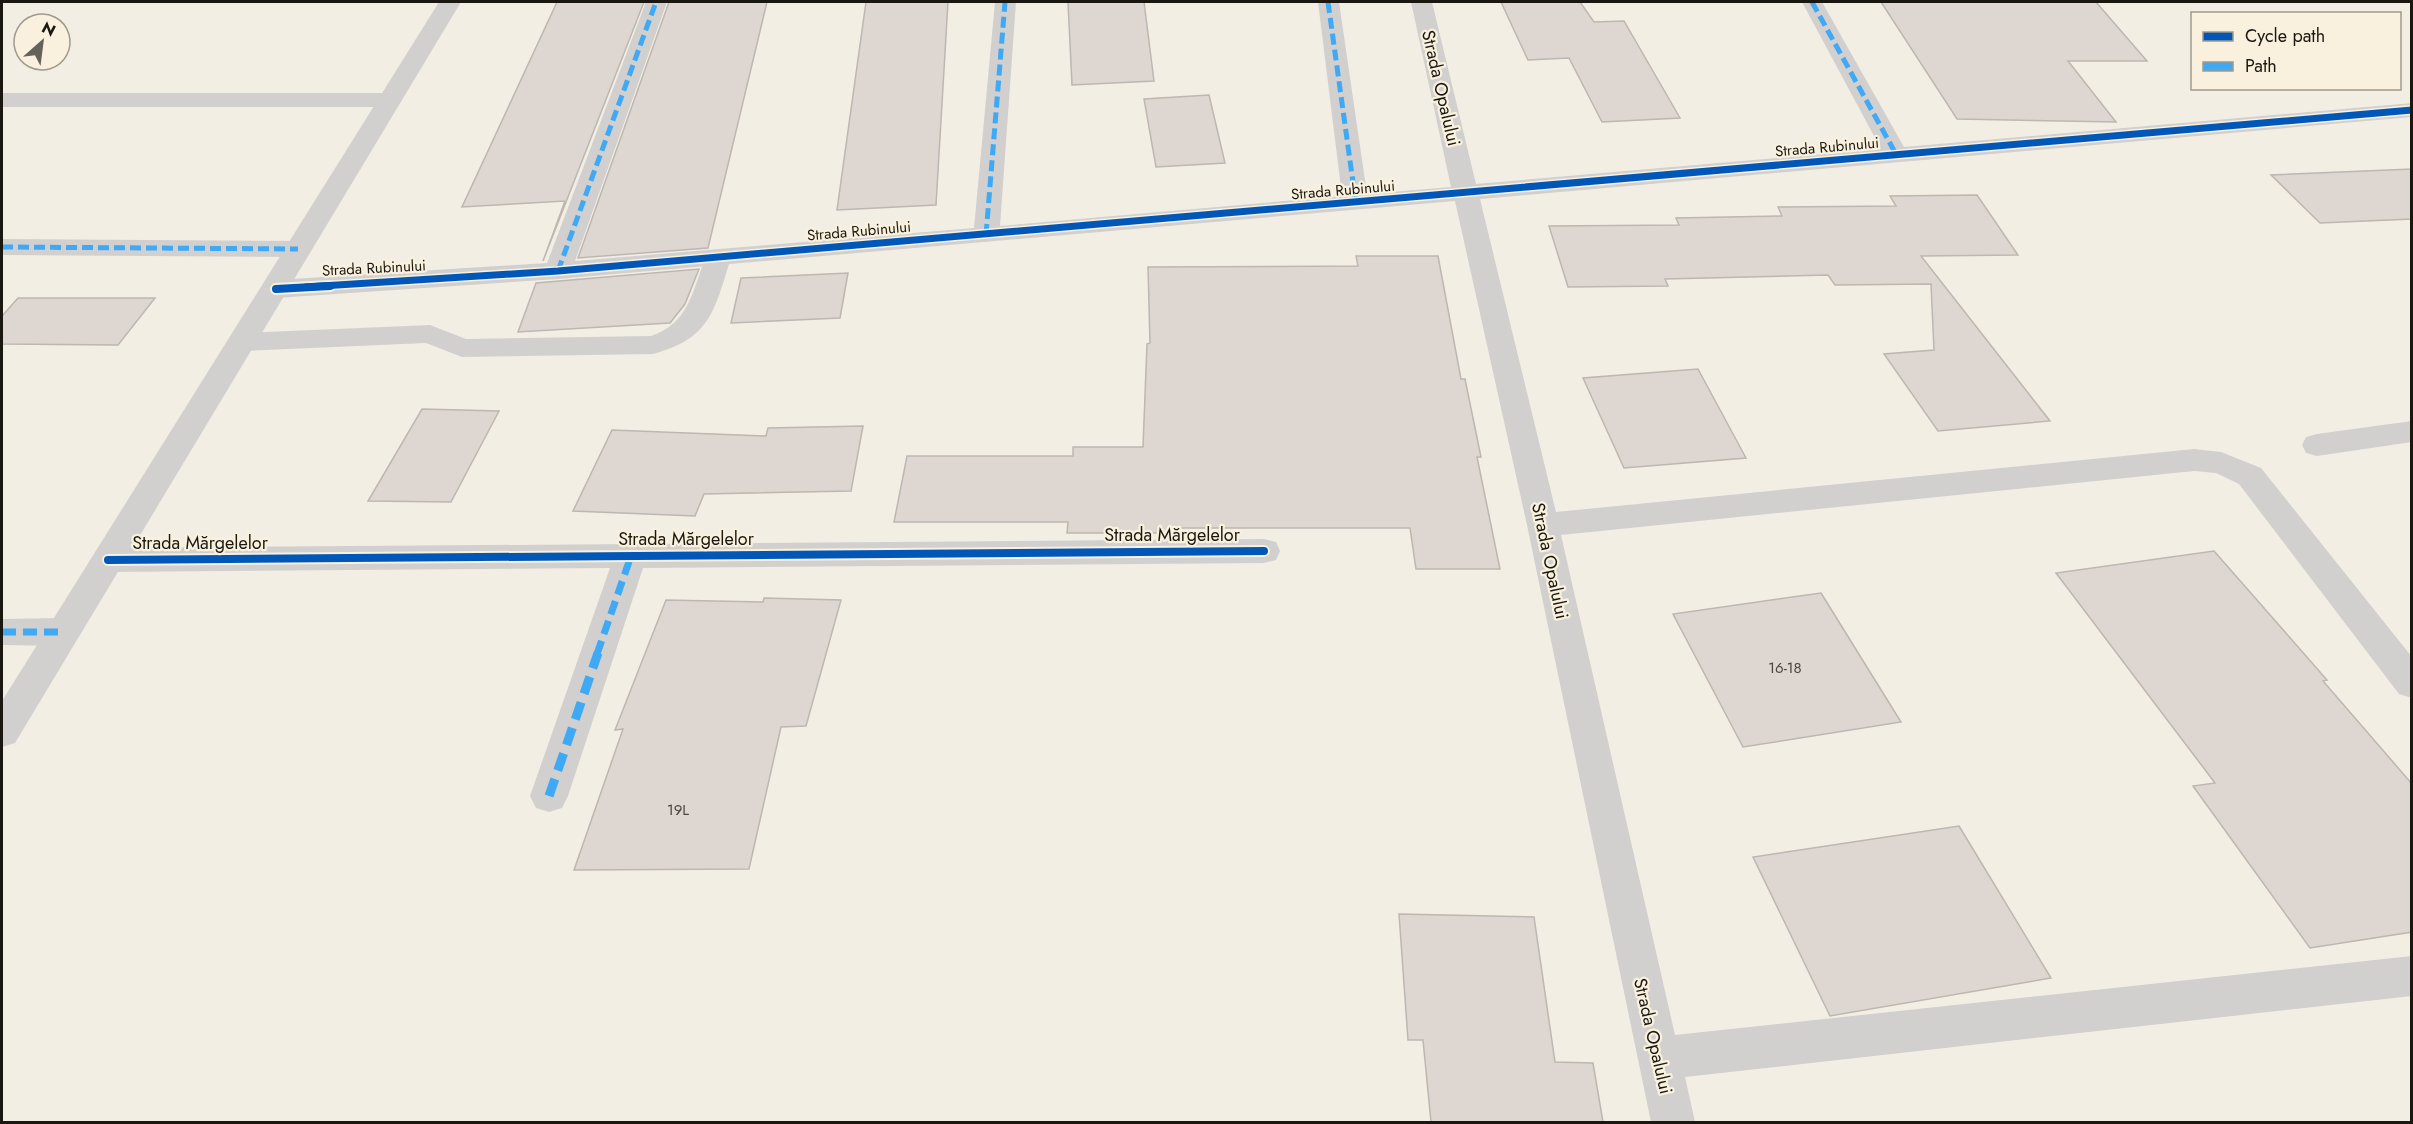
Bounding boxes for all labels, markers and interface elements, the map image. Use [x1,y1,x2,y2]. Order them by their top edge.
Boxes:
north arrow [12,12,72,72]
legend [2191,12,2401,90]
text: N [38,16,60,42]
text: Cycle path [2245,23,2325,49]
street label: Strada Opalului [1415,27,1467,149]
text: Path [2245,53,2277,79]
street label: Strada Rubinului [1774,132,1880,162]
street label: Strada Rubinului [1290,175,1396,205]
street label: Strada Rubinului [806,216,912,246]
street label: Strada Rubinului [321,254,427,282]
street label: Strada Opalului [1525,500,1575,622]
street label: Strada Mărgelelor [1104,522,1241,548]
street label: Strada Mărgelelor [618,526,755,552]
street label: Strada Mărgelelor [132,530,269,556]
house number: 16-18 [1768,657,1802,679]
house number: 19L [667,799,689,821]
street label: Strada Opalului [1627,975,1679,1097]

